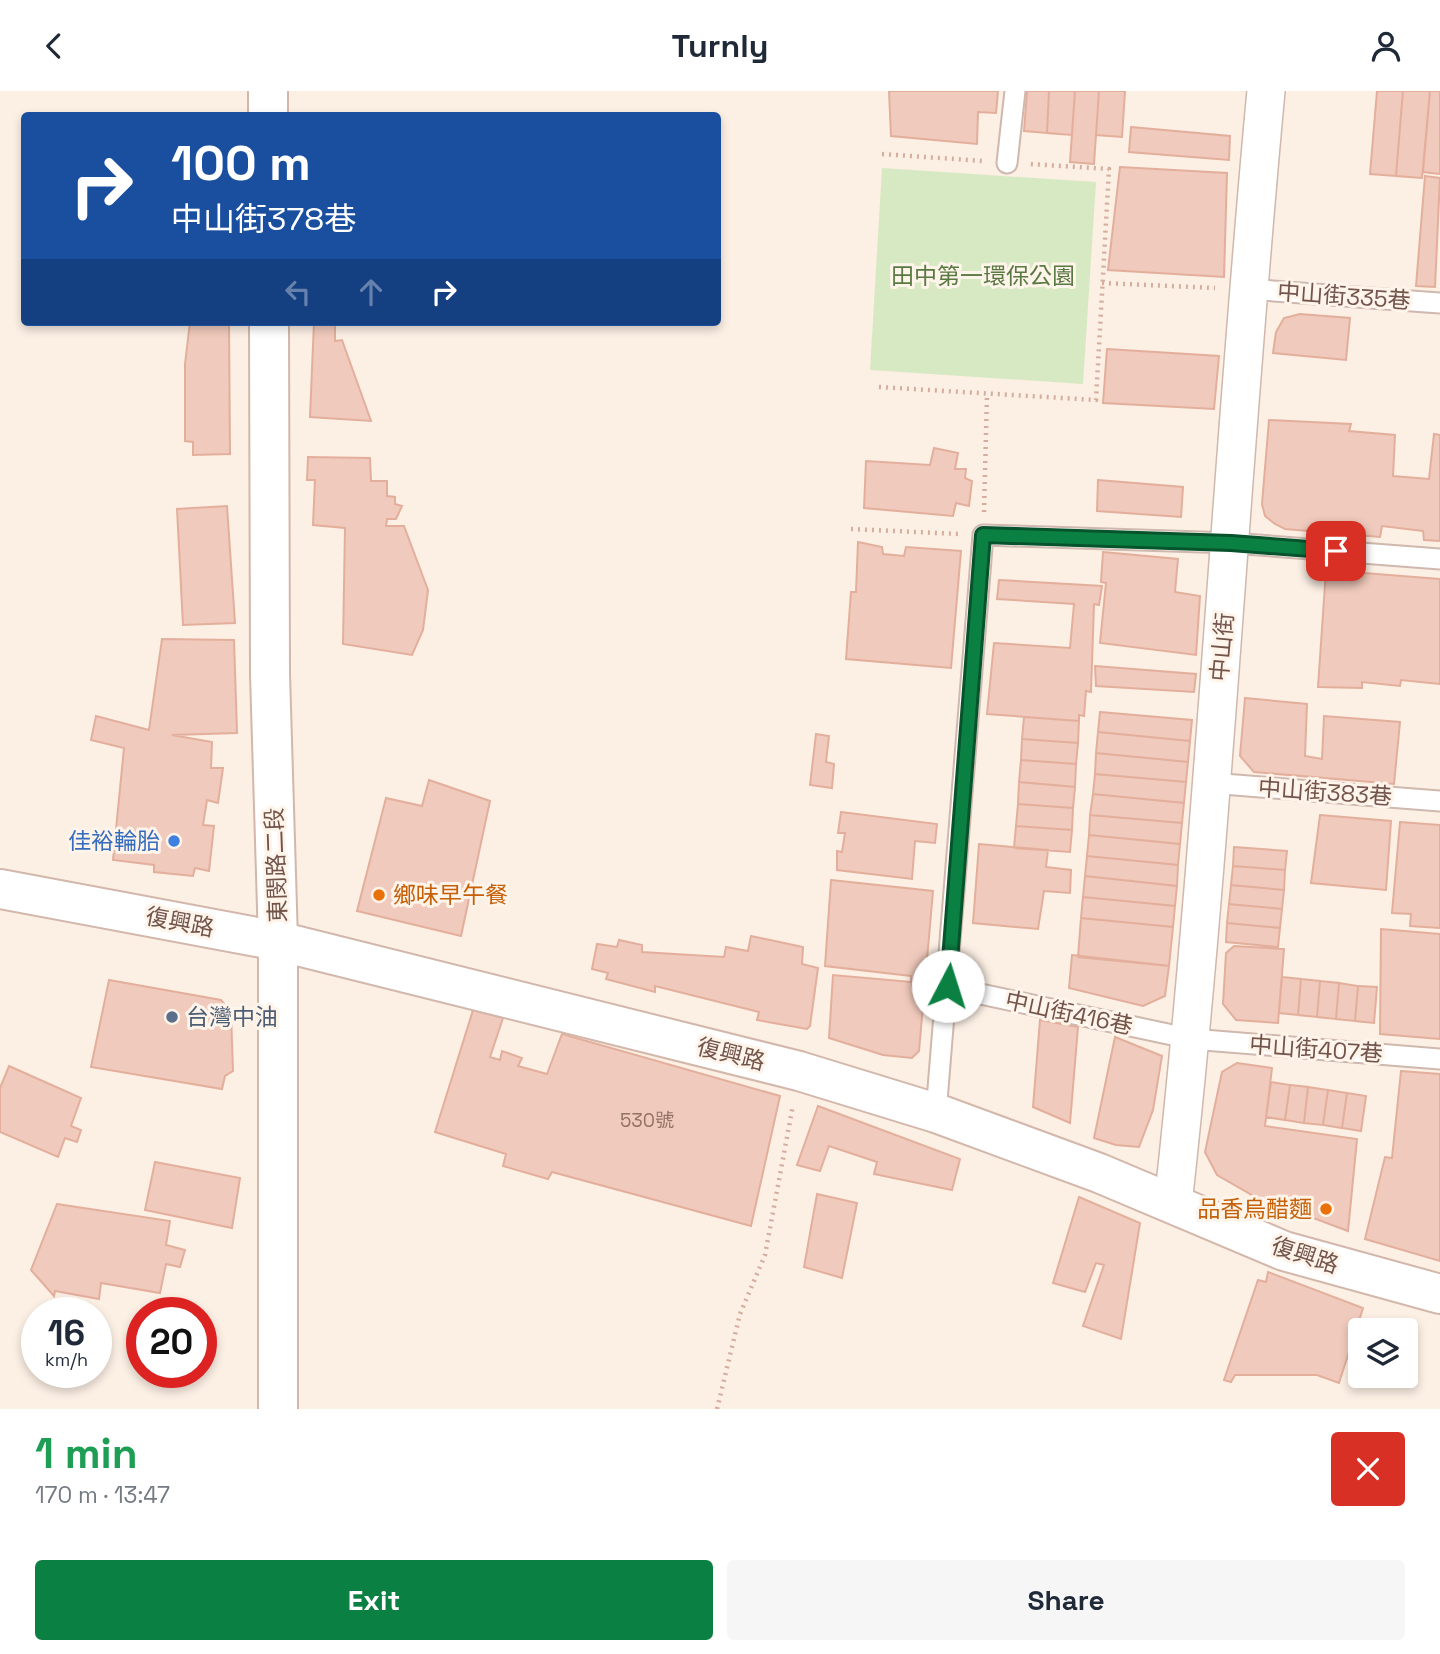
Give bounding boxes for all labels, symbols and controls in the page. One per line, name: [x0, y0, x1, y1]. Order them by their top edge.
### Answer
text: Turnly: [672, 26, 768, 66]
icon: back: [35, 27, 73, 65]
icon: person: [1367, 27, 1405, 65]
text: 100 m: [171, 132, 311, 194]
icon: right: [56, 140, 147, 231]
text: 中山街378巷: [171, 199, 356, 239]
park label: 田中第一環保公園: [891, 261, 1075, 291]
icon: left: [279, 273, 317, 311]
icon: ahead: [352, 273, 390, 311]
icon: right: [425, 273, 463, 311]
street label: 中山街335巷: [1276, 276, 1412, 316]
pin: [1306, 521, 1366, 581]
icon: arrive: [1317, 532, 1355, 570]
street label: 中山街: [1204, 611, 1240, 683]
street label: 中山街383巷: [1257, 772, 1393, 812]
street label: 東閔路二段: [259, 807, 293, 923]
place label: 佳裕輪胎: [68, 826, 160, 856]
marker: 佳裕輪胎: [166, 833, 182, 849]
place label: 鄉味早午餐: [393, 880, 508, 910]
marker: 鄉味早午餐: [371, 887, 387, 903]
street label: 復興路: [143, 901, 217, 943]
position arrow: [911, 949, 985, 1023]
street label: 中山街416巷: [1003, 985, 1135, 1041]
place label: 台灣中油: [186, 1002, 278, 1032]
marker: 台灣中油: [164, 1009, 180, 1025]
street label: 中山街407巷: [1248, 1029, 1384, 1069]
street label: 復興路: [694, 1031, 768, 1077]
house number: 530號: [620, 1108, 674, 1133]
place label: 品香烏醋麵: [1197, 1194, 1312, 1224]
marker: 品香烏醋麵: [1318, 1201, 1334, 1217]
street label: 復興路: [1268, 1230, 1342, 1280]
speed limit sign: 20: [126, 1297, 217, 1388]
text: 16: [48, 1311, 85, 1355]
map controls: [1348, 1318, 1418, 1388]
button: layers: [1348, 1318, 1418, 1388]
text: km/h: [45, 1348, 88, 1371]
text: 1 min: [35, 1427, 138, 1480]
button: close: [1331, 1432, 1405, 1506]
text: 170 m · 13:47: [35, 1480, 170, 1510]
button: Exit: [35, 1560, 713, 1640]
button: Share: [727, 1560, 1405, 1640]

